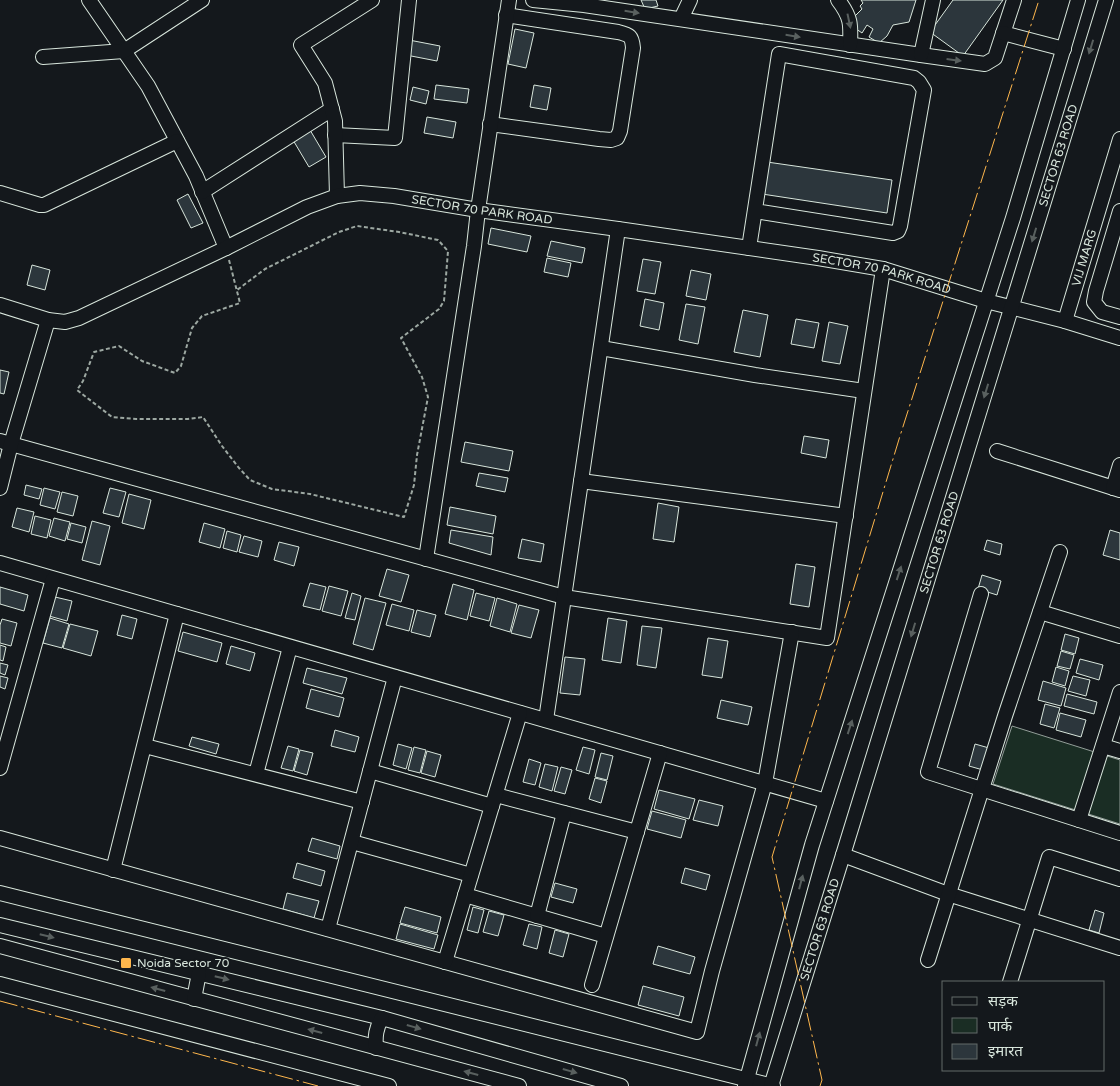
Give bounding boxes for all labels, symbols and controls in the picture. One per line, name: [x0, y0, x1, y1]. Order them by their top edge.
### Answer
one-way arrow: [625, 8, 641, 16]
one-way arrow: [845, 13, 853, 28]
one-way arrow: [785, 32, 801, 40]
one-way arrow: [1087, 39, 1095, 54]
one-way arrow: [946, 56, 962, 64]
street label: SECTOR 63 ROAD: [1036, 103, 1081, 208]
street label: SECTOR 70 PARK ROAD: [411, 192, 553, 227]
one-way arrow: [1029, 228, 1037, 243]
street label: VIJ MARG: [1069, 228, 1099, 288]
street label: SECTOR 70 PARK ROAD: [812, 250, 953, 297]
one-way arrow: [981, 383, 989, 398]
street label: SECTOR 63 ROAD: [917, 490, 961, 595]
one-way arrow: [896, 565, 904, 580]
one-way arrow: [908, 622, 916, 637]
one-way arrow: [846, 720, 854, 735]
one-way arrow: [797, 875, 805, 890]
street label: SECTOR 63 ROAD: [797, 877, 842, 982]
one-way arrow: [40, 932, 55, 940]
marker: Noida Sector 70: [119, 956, 133, 970]
place label: Noida Sector 70: [137, 956, 230, 970]
one-way arrow: [215, 975, 230, 983]
legend: [942, 981, 1105, 1071]
one-way arrow: [150, 985, 165, 993]
text: सड़क: [988, 992, 1018, 1010]
text: पार्क: [988, 1017, 1012, 1035]
one-way arrow: [406, 1023, 421, 1031]
one-way arrow: [307, 1027, 322, 1035]
one-way arrow: [754, 1032, 762, 1047]
text: इमारत: [988, 1042, 1023, 1060]
one-way arrow: [563, 1068, 578, 1076]
one-way arrow: [464, 1069, 479, 1077]

